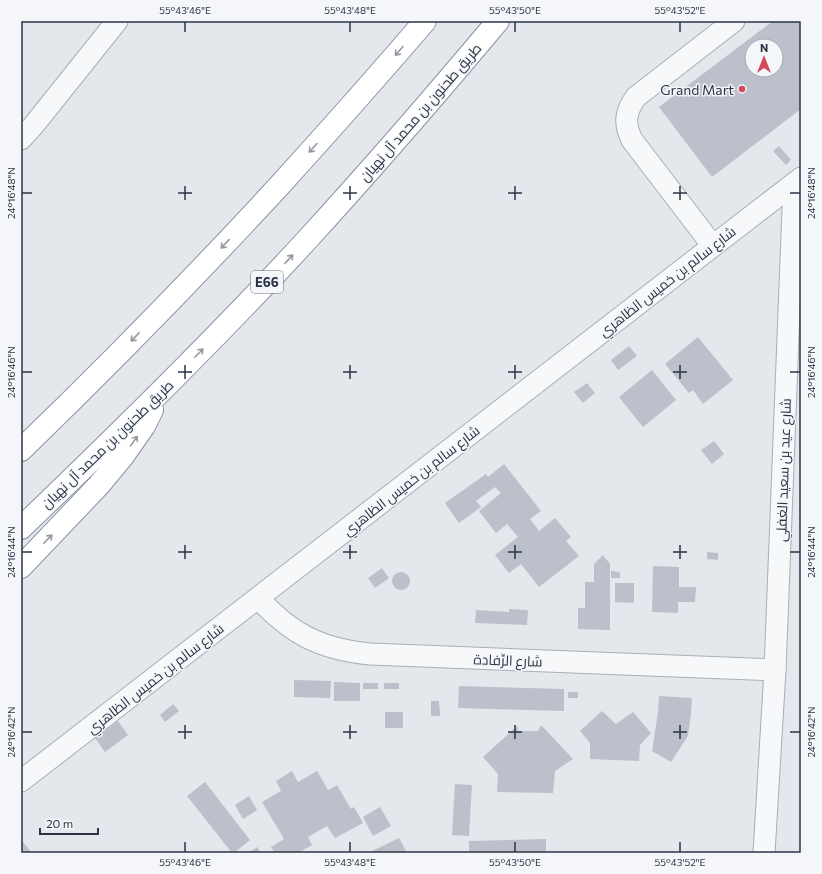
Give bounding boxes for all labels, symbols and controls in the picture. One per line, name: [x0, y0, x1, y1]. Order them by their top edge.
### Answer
text: 55°43'46"E: [159, 4, 211, 16]
text: 55°43'48"E: [324, 4, 376, 16]
text: 55°43'50"E: [489, 4, 541, 16]
text: 55°43'52"E: [655, 4, 705, 16]
north arrow: [744, 38, 784, 78]
street label: طريق طحنون بن محمد آل نهيان: [355, 40, 485, 185]
text: N: [760, 41, 768, 54]
one-way arrow: [395, 45, 404, 56]
place label: Grand Mart: [660, 81, 734, 98]
marker: Grand Mart: [737, 84, 747, 94]
one-way arrow: [308, 143, 318, 153]
text: 24°16'48"N: [5, 167, 17, 219]
text: 24°16'48"N: [805, 167, 817, 219]
street label: شارع سالم بن خميس الظاهري: [595, 222, 741, 343]
one-way arrow: [221, 238, 230, 248]
one-way arrow: [284, 254, 293, 264]
road number: E66: [251, 271, 283, 293]
one-way arrow: [130, 332, 140, 342]
text: 24°16'46"N: [5, 346, 17, 398]
text: 24°16'46"N: [805, 346, 817, 398]
one-way arrow: [194, 348, 204, 358]
street label: طريق طحنون بن محمد آل نهيان: [37, 376, 177, 512]
street label: شارع عيد بن سعيد الغفلي: [772, 398, 798, 542]
street label: شارع سالم بن خميس الظاهري: [339, 421, 485, 542]
one-way arrow: [130, 436, 138, 447]
text: 24°16'44"N: [5, 526, 17, 578]
text: 24°16'44"N: [805, 526, 817, 578]
one-way arrow: [43, 534, 53, 544]
street label: شارع سالم بن خميس الظاهري: [83, 619, 229, 740]
street label: شارع الرِّفادة: [473, 650, 543, 671]
text: 24°16'42"N: [5, 706, 17, 758]
text: 24°16'42"N: [805, 706, 817, 758]
scale bar: [40, 810, 98, 836]
text: 20 m: [46, 816, 73, 830]
text: 55°43'46"E: [159, 856, 211, 868]
text: 55°43'48"E: [324, 856, 376, 868]
text: 55°43'50"E: [489, 856, 541, 868]
text: 55°43'52"E: [655, 856, 705, 868]

